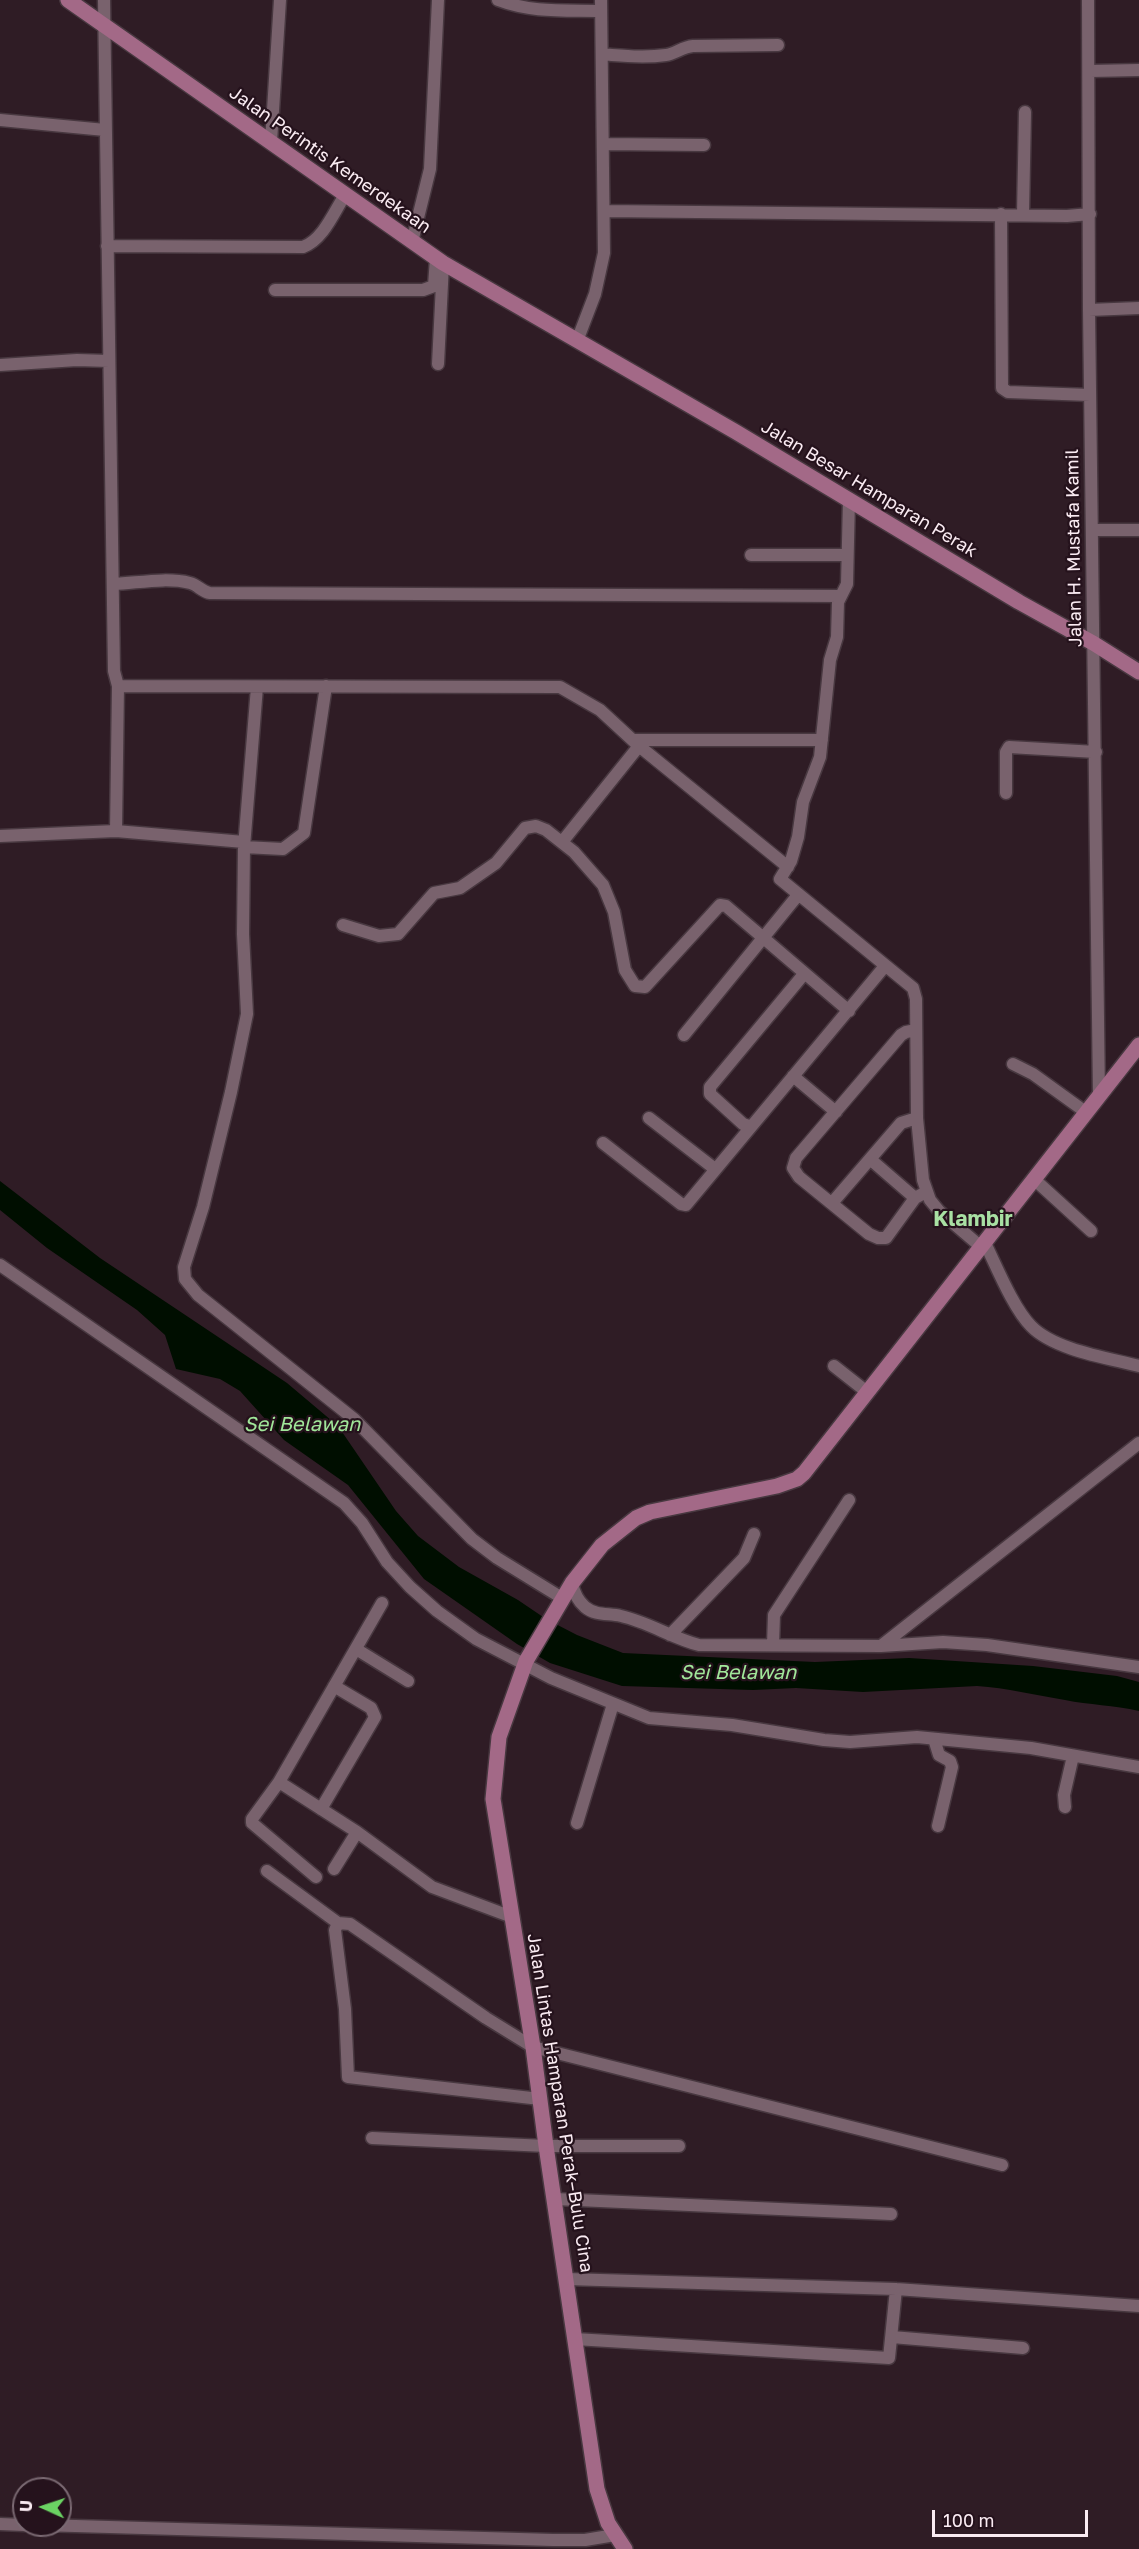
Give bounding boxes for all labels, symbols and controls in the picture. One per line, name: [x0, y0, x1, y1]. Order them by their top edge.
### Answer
street label: Jalan Perintis Kemerdekaan: [225, 82, 435, 238]
street label: Jalan Besar Hamparan Perak: [757, 416, 981, 562]
street label: Jalan H. Mustafa Kamil: [1061, 449, 1087, 647]
district label: Klambir: [933, 1206, 1013, 1232]
water label: Sei Belawan: [244, 1413, 360, 1437]
water label: Sei Belawan: [680, 1661, 796, 1685]
street label: Jalan Lintas Hamparan Perak–Bulu Cina: [522, 1932, 598, 2274]
north arrow: [12, 2477, 72, 2537]
scale bar: [935, 2498, 1091, 2536]
text: U: [16, 2500, 36, 2513]
text: 100 m: [943, 2509, 994, 2531]

